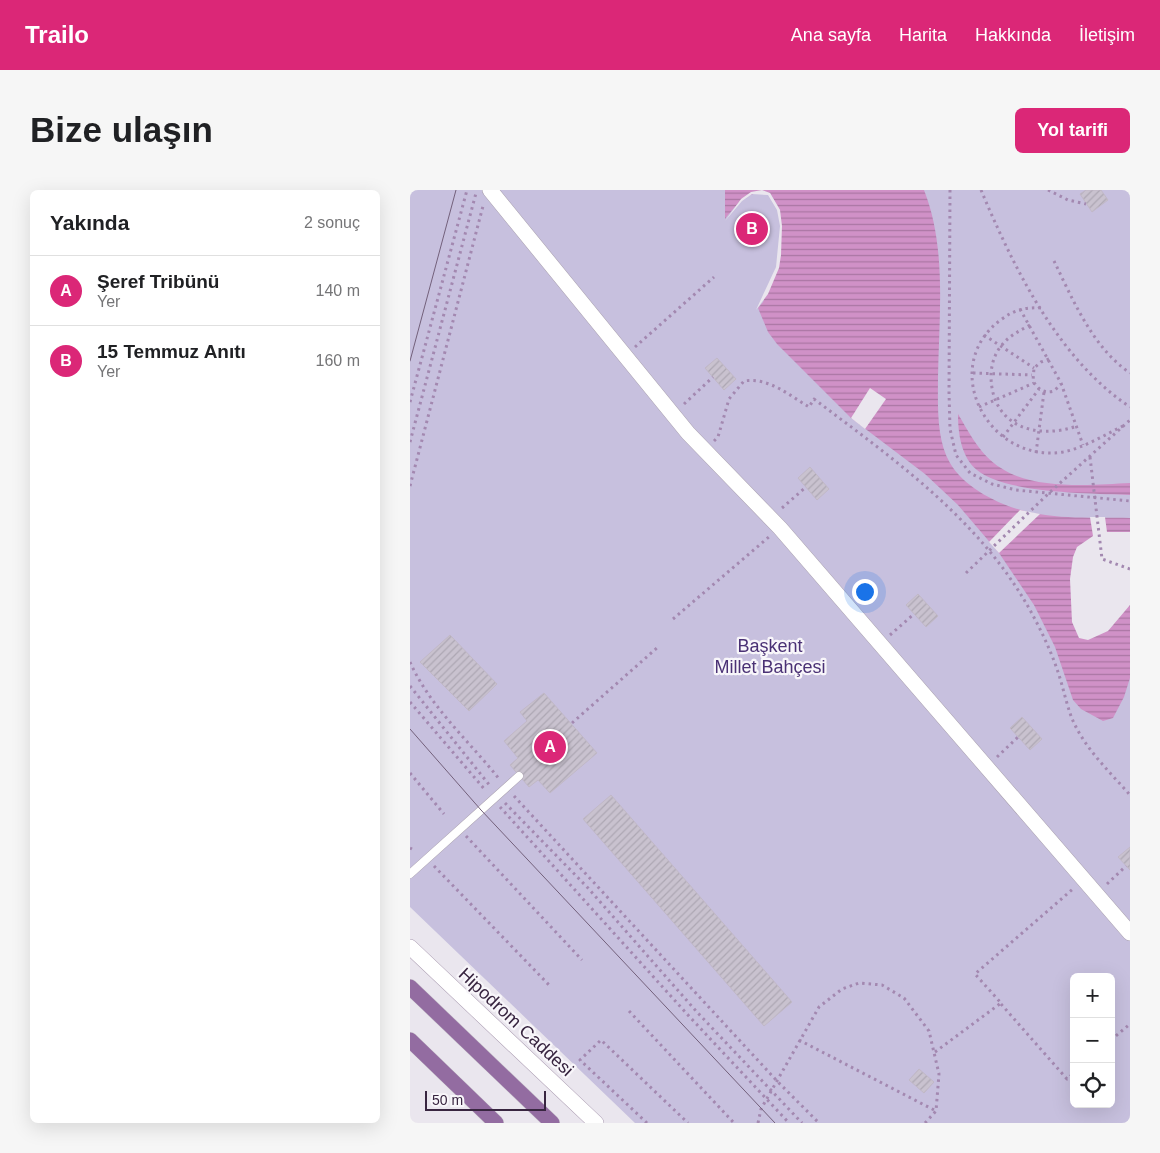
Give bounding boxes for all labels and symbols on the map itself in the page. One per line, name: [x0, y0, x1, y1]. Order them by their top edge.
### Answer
pin: B: [736, 210, 768, 248]
your location: [852, 579, 878, 605]
park label: Başkent Millet Bahçesi: [714, 636, 826, 677]
pin: A: [534, 728, 566, 766]
street label: Hipodrom Caddesi: [455, 964, 577, 1080]
scale bar: [425, 1088, 546, 1111]

